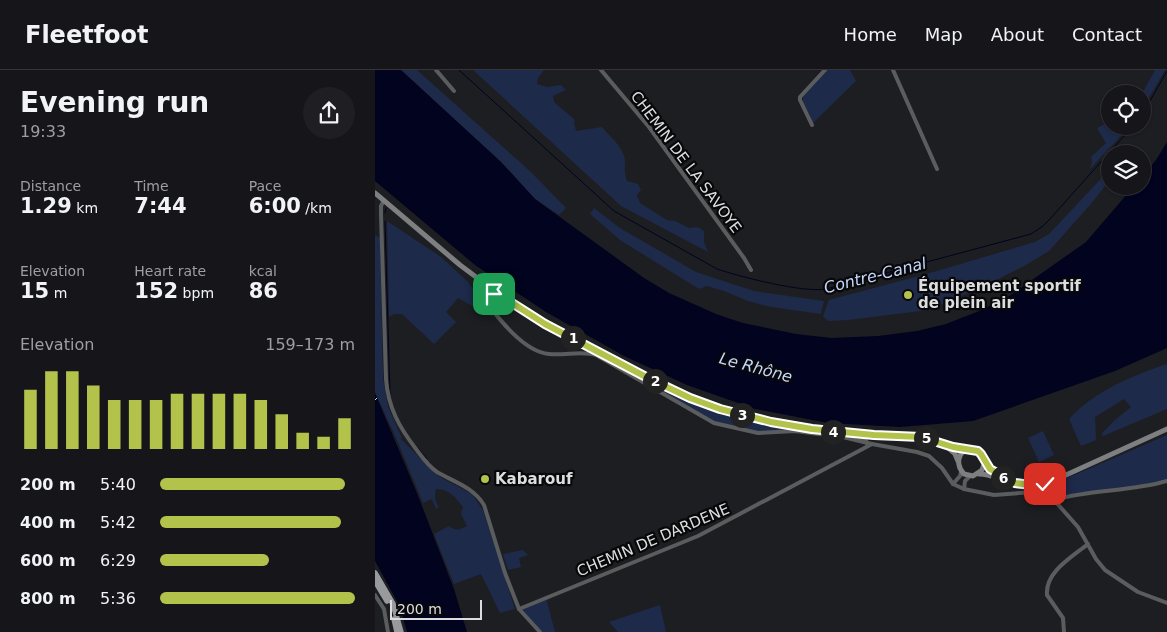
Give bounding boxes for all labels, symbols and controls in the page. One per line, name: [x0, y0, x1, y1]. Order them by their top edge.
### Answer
text: Fleetfoot: [25, 21, 149, 49]
text: Home: [844, 24, 897, 45]
text: Map: [925, 24, 963, 45]
text: About: [991, 24, 1044, 45]
text: Contact: [1072, 24, 1142, 45]
map controls: [1101, 85, 1151, 195]
button: locate: [1101, 85, 1151, 135]
text: Evening run: [20, 86, 209, 119]
button: share: [303, 87, 355, 139]
street label: CHEMIN DE LA SAVOYE: [627, 88, 745, 236]
text: 19:33: [20, 122, 66, 141]
button: layers: [1101, 145, 1151, 195]
text: Distance: [20, 178, 81, 194]
text: Time: [134, 178, 169, 194]
text: Pace: [249, 178, 281, 194]
text: 1.29: [20, 194, 72, 218]
text: 7:44: [134, 194, 187, 218]
text: 6:00: [249, 194, 301, 218]
text: km: [72, 200, 98, 216]
text: /km: [301, 200, 332, 216]
water label: Contre-Canal: [822, 253, 929, 297]
text: Elevation: [20, 263, 85, 279]
text: Heart rate: [134, 263, 206, 279]
text: kcal: [249, 263, 277, 279]
pin: [473, 273, 515, 315]
place label: Équipement sportif de plein air: [918, 276, 1081, 312]
text: 15: [20, 279, 49, 303]
text: 152: [134, 279, 178, 303]
text: 86: [249, 279, 278, 303]
icon: arrive: [480, 280, 508, 308]
text: m: [49, 285, 67, 301]
text: bpm: [178, 285, 214, 301]
marker: Équipement sportif de plein air: [902, 289, 914, 301]
pin: 1: [561, 326, 585, 350]
text: 1: [569, 330, 578, 346]
text: Elevation: [20, 335, 94, 354]
text: 159–173 m: [265, 335, 355, 354]
water label: Le Rhône: [717, 349, 795, 386]
pin: 2: [643, 368, 667, 394]
text: 2: [651, 373, 660, 389]
pin: 3: [729, 402, 755, 428]
text: 3: [738, 407, 747, 423]
pin: 4: [821, 420, 845, 444]
text: 4: [829, 424, 838, 440]
pin: 5: [913, 426, 939, 450]
text: 5: [922, 430, 931, 446]
pin: [1024, 463, 1066, 505]
pin: 6: [991, 466, 1015, 490]
place label: Kabarouf: [495, 470, 573, 488]
text: 6: [999, 470, 1008, 486]
icon: check: [1031, 470, 1059, 498]
marker: Kabarouf: [479, 473, 491, 485]
text: 200 m: [20, 475, 76, 494]
text: 5:40: [100, 475, 136, 494]
street label: CHEMIN DE DARDENE: [574, 500, 732, 580]
text: 400 m: [20, 513, 76, 532]
text: 5:42: [100, 513, 136, 532]
text: 600 m: [20, 551, 76, 570]
text: 6:29: [100, 551, 136, 570]
text: 800 m: [20, 589, 76, 608]
text: 5:36: [100, 589, 136, 608]
scale bar: [390, 597, 483, 620]
text: 200 m: [397, 601, 442, 617]

